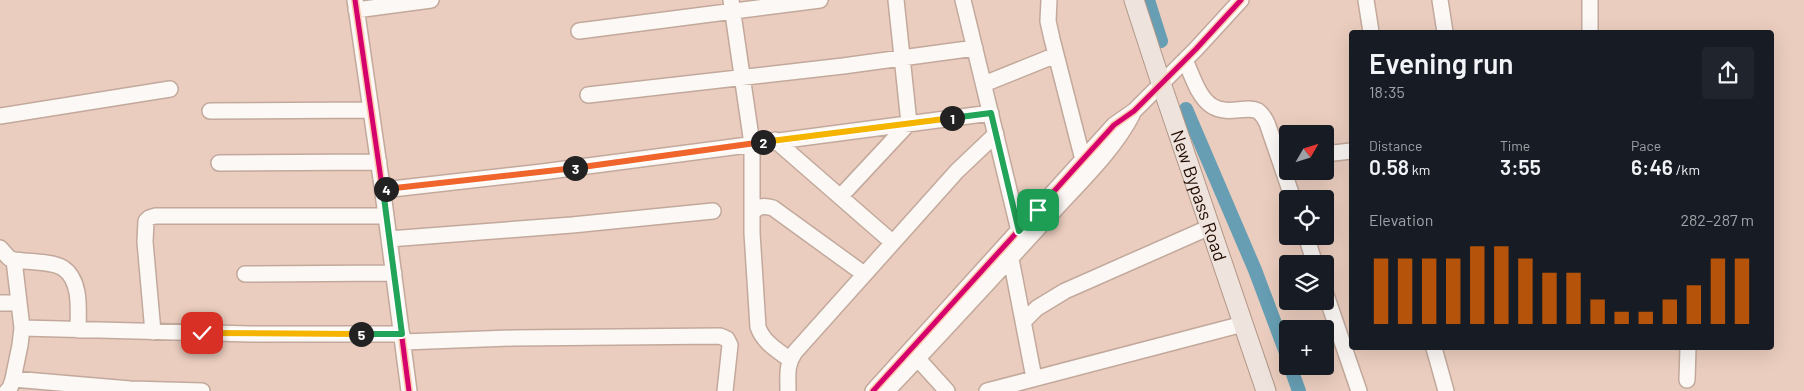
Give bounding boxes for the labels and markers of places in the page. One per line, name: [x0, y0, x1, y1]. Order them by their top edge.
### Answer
pin: 1: [940, 106, 964, 130]
pin: 2: [750, 130, 776, 154]
pin: 3: [562, 156, 588, 180]
pin: 4: [374, 176, 398, 202]
pin: [1017, 189, 1059, 231]
pin: [181, 312, 223, 354]
pin: 5: [348, 322, 374, 346]

